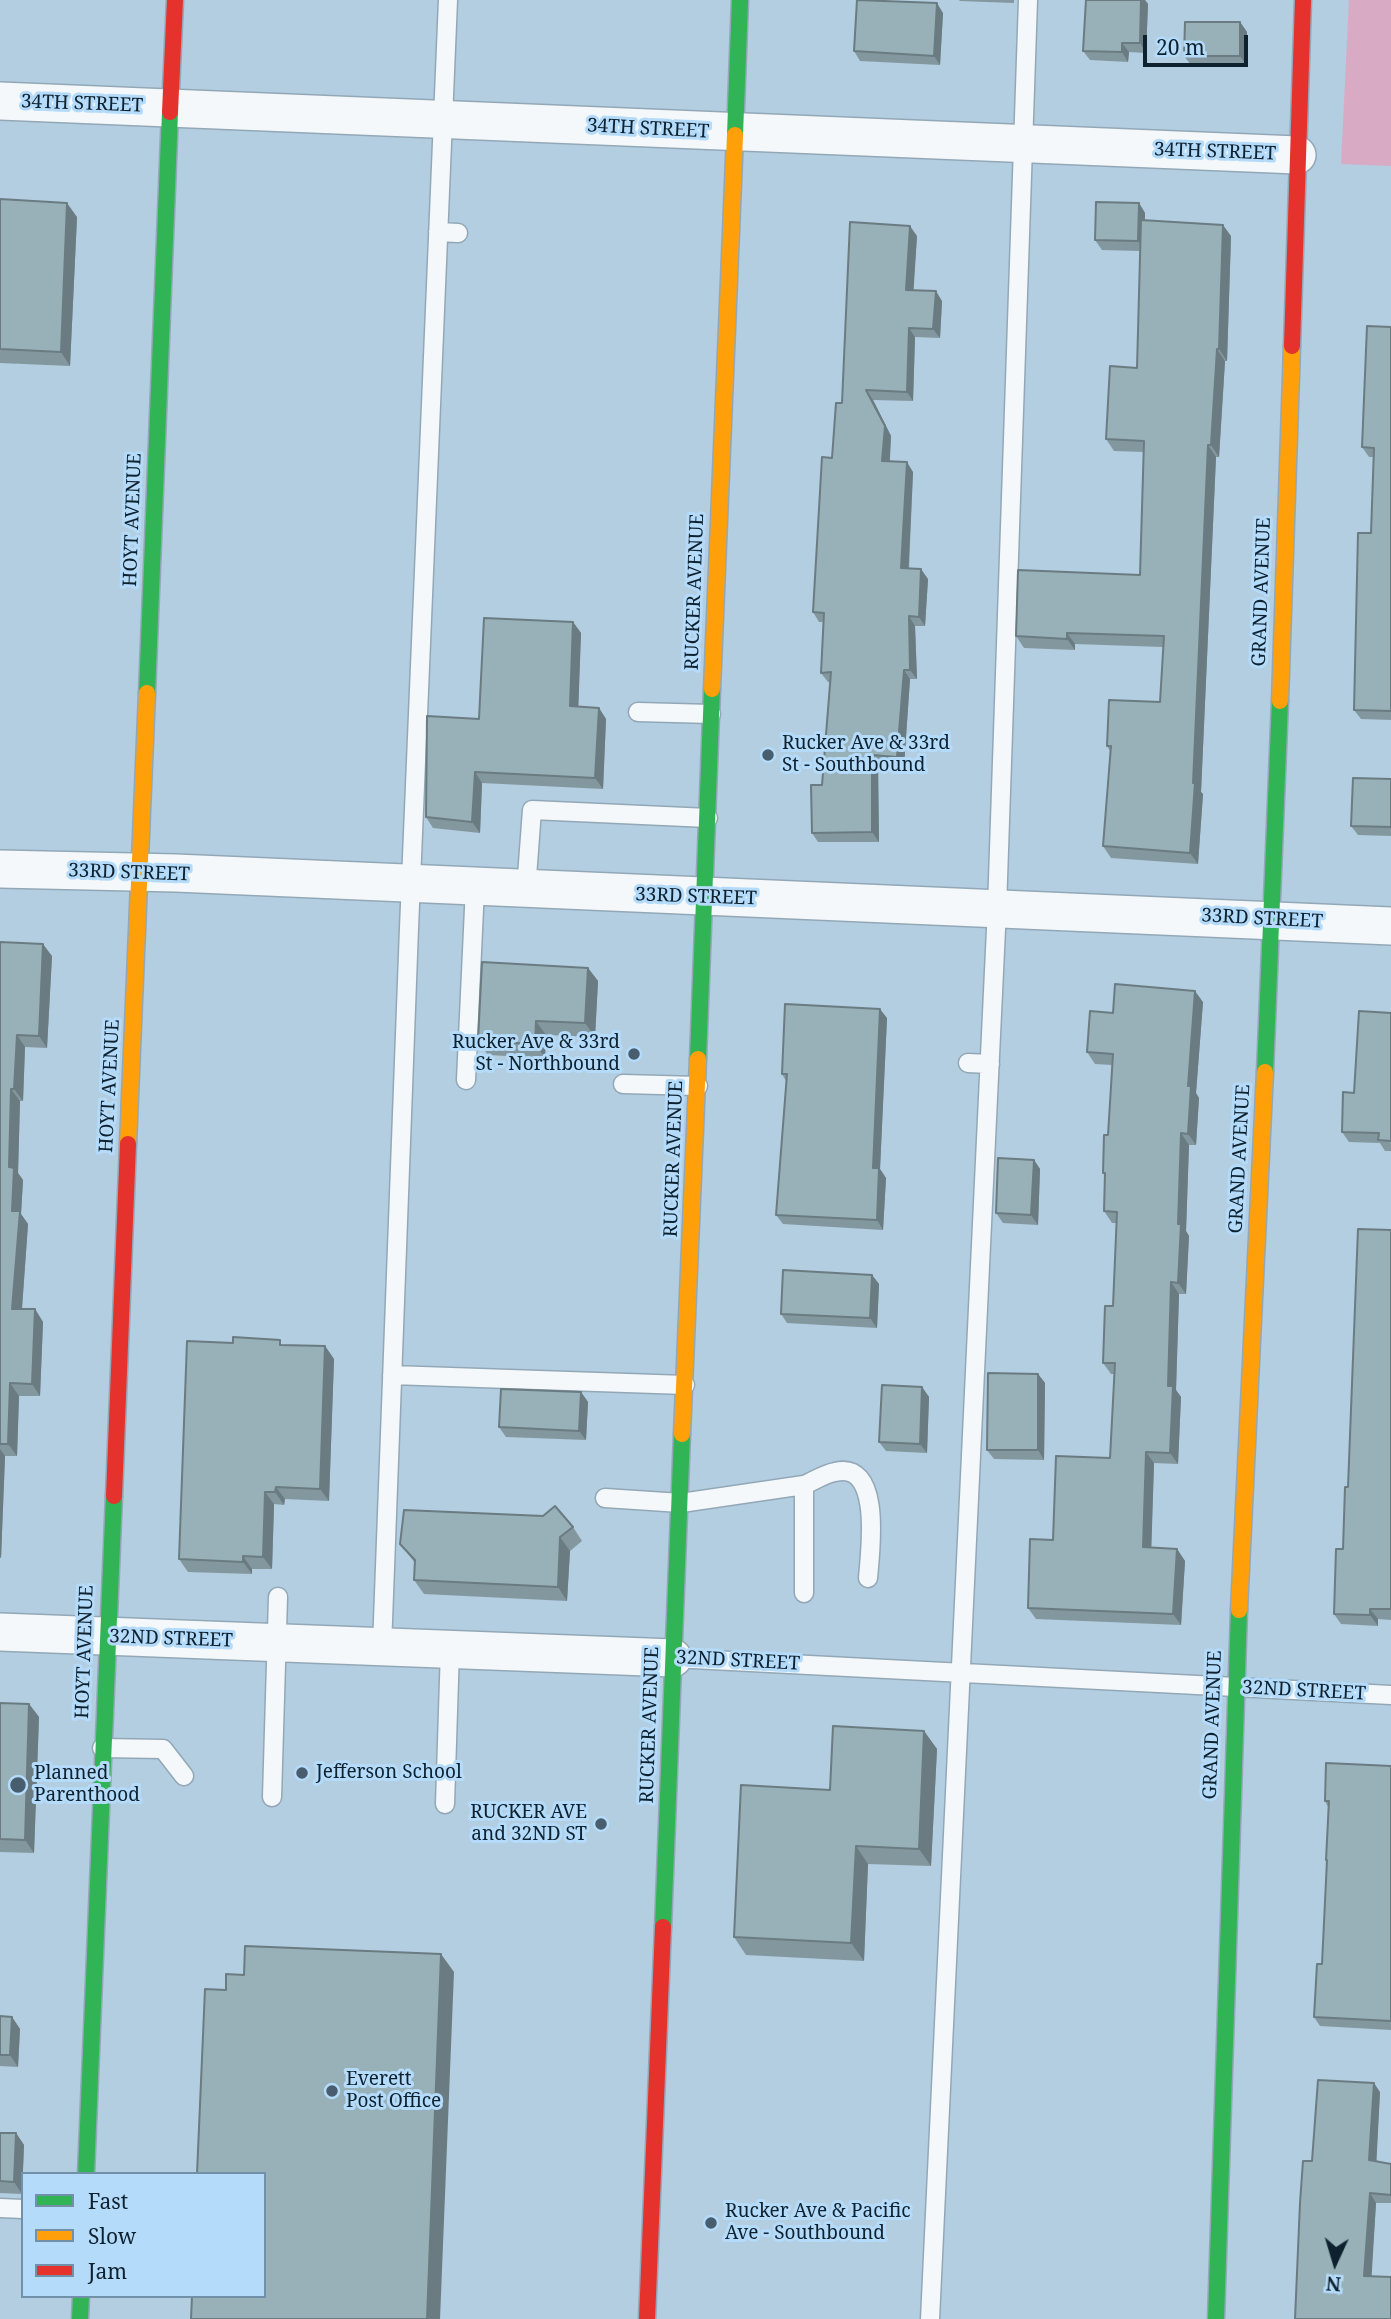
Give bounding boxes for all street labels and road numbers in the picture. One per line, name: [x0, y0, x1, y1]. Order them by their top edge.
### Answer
street label: 34TH STREET: [20, 90, 144, 118]
street label: 34TH STREET: [586, 114, 710, 144]
street label: 34TH STREET: [1153, 138, 1277, 166]
street label: HOYT AVENUE: [119, 453, 147, 587]
street label: RUCKER AVENUE: [681, 513, 709, 671]
street label: GRAND AVENUE: [1248, 517, 1276, 667]
street label: 33RD STREET: [68, 859, 190, 887]
street label: 33RD STREET: [635, 883, 757, 911]
street label: 33RD STREET: [1201, 904, 1323, 934]
street label: HOYT AVENUE: [95, 1019, 125, 1153]
street label: RUCKER AVENUE: [660, 1080, 688, 1238]
street label: GRAND AVENUE: [1225, 1084, 1255, 1234]
street label: HOYT AVENUE: [71, 1585, 99, 1719]
street label: 32ND STREET: [109, 1625, 233, 1653]
street label: RUCKER AVENUE: [636, 1646, 664, 1804]
street label: 32ND STREET: [676, 1646, 800, 1676]
street label: GRAND AVENUE: [1199, 1650, 1227, 1800]
street label: 32ND STREET: [1242, 1676, 1366, 1706]

